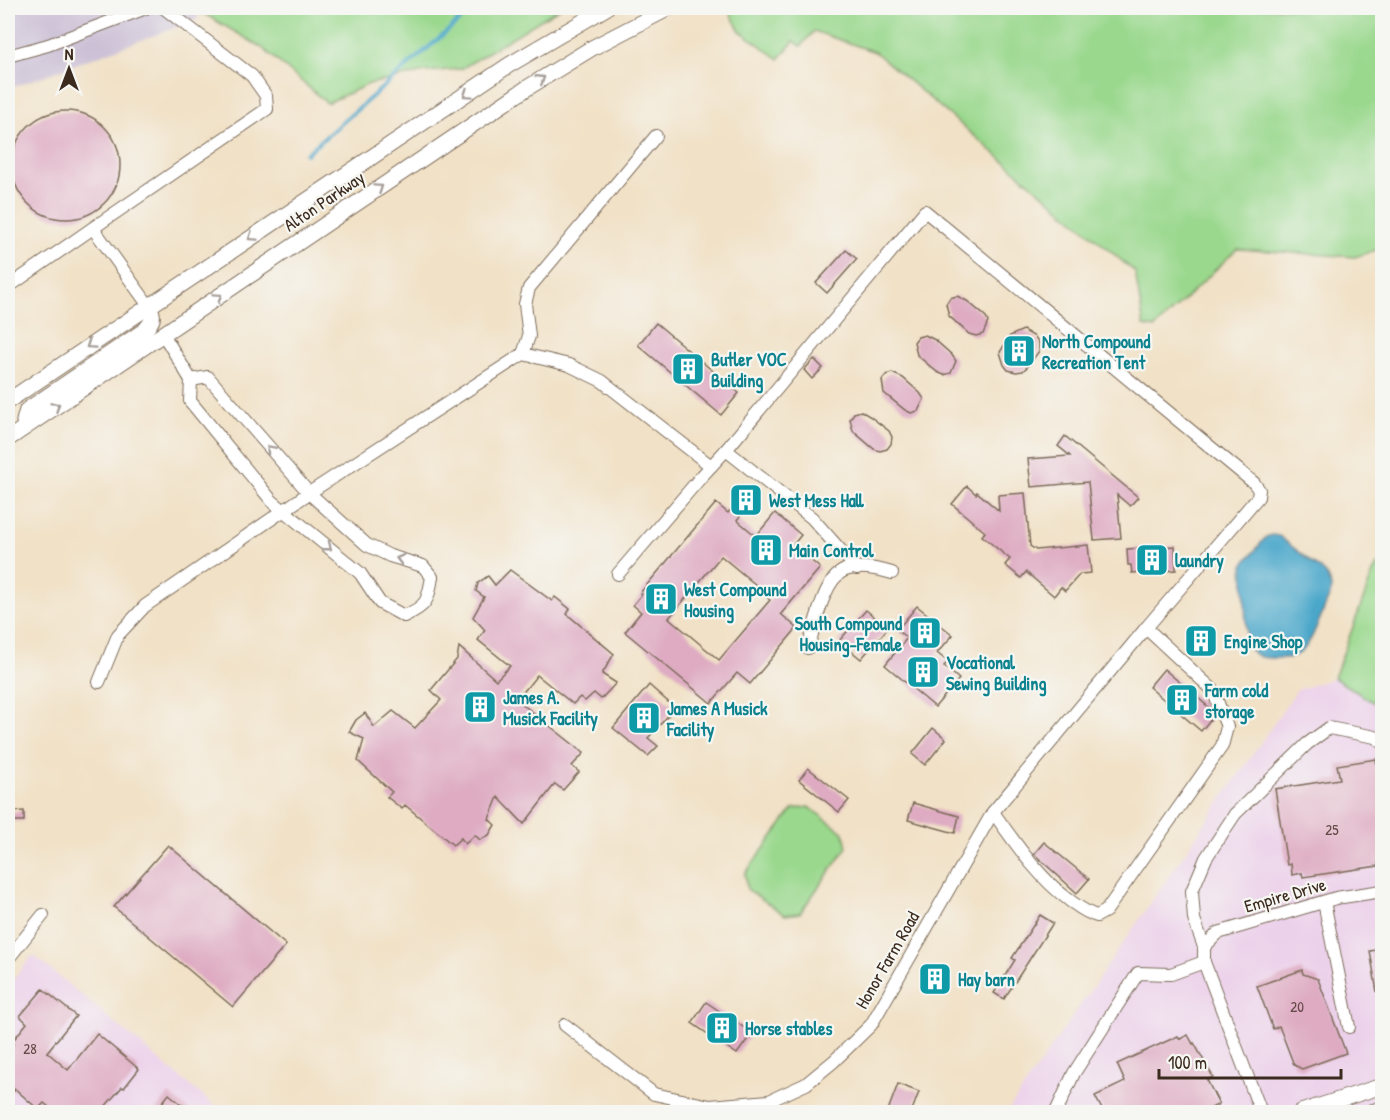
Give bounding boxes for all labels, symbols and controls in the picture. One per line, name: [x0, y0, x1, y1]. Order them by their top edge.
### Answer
north arrow: [39, 39, 99, 99]
text: N: [65, 43, 74, 65]
one-way arrow: [535, 74, 545, 86]
one-way arrow: [462, 86, 473, 97]
street label: Alton Parkway: [279, 165, 370, 237]
one-way arrow: [373, 183, 383, 195]
one-way arrow: [248, 230, 259, 241]
one-way arrow: [211, 293, 222, 304]
place label: North Compound Recreation Tent: [1042, 329, 1150, 375]
building icon: North Compound Recreation Tent: [1001, 333, 1037, 369]
one-way arrow: [86, 338, 97, 349]
place label: Butler VOC Building: [711, 347, 787, 394]
building icon: Butler VOC Building: [670, 351, 706, 387]
one-way arrow: [49, 402, 60, 413]
one-way arrow: [266, 445, 277, 456]
building icon: West Mess Hall: [728, 482, 764, 518]
place label: West Mess Hall: [769, 488, 865, 513]
building icon: Main Control: [748, 532, 784, 568]
place label: Main Control: [789, 538, 875, 563]
one-way arrow: [321, 540, 332, 551]
building icon: laundry: [1134, 542, 1170, 578]
place label: laundry: [1175, 548, 1224, 574]
one-way arrow: [396, 554, 406, 566]
place label: West Compound Housing: [684, 577, 786, 624]
building icon: West Compound Housing: [643, 581, 679, 617]
place label: South Compound Housing-Female: [795, 611, 903, 658]
building icon: South Compound Housing-Female: [907, 615, 943, 651]
building icon: Engine Shop: [1183, 623, 1219, 659]
place label: Engine Shop: [1224, 629, 1303, 655]
place label: Vocational Sewing Building: [946, 650, 1046, 697]
building icon: Vocational Sewing Building: [905, 654, 941, 690]
place label: Farm cold storage: [1204, 678, 1268, 725]
building icon: Farm cold storage: [1164, 682, 1200, 718]
place label: James A. Musick Facility: [503, 685, 598, 732]
building icon: James A. Musick Facility: [462, 689, 498, 725]
place label: James A Musick Facility: [666, 696, 768, 743]
building icon: James A Musick Facility: [626, 700, 662, 736]
house number: 25: [1325, 819, 1339, 840]
street label: Empire Drive: [1241, 871, 1329, 919]
street label: Honor Farm Road: [849, 907, 925, 1013]
building icon: Hay barn: [917, 961, 953, 997]
place label: Hay barn: [958, 967, 1015, 993]
house number: 20: [1290, 996, 1304, 1017]
building icon: Horse stables: [704, 1010, 740, 1046]
place label: Horse stables: [745, 1016, 832, 1041]
house number: 28: [23, 1038, 37, 1059]
scale bar: [1159, 1042, 1340, 1080]
text: 100 m: [1168, 1050, 1207, 1075]

